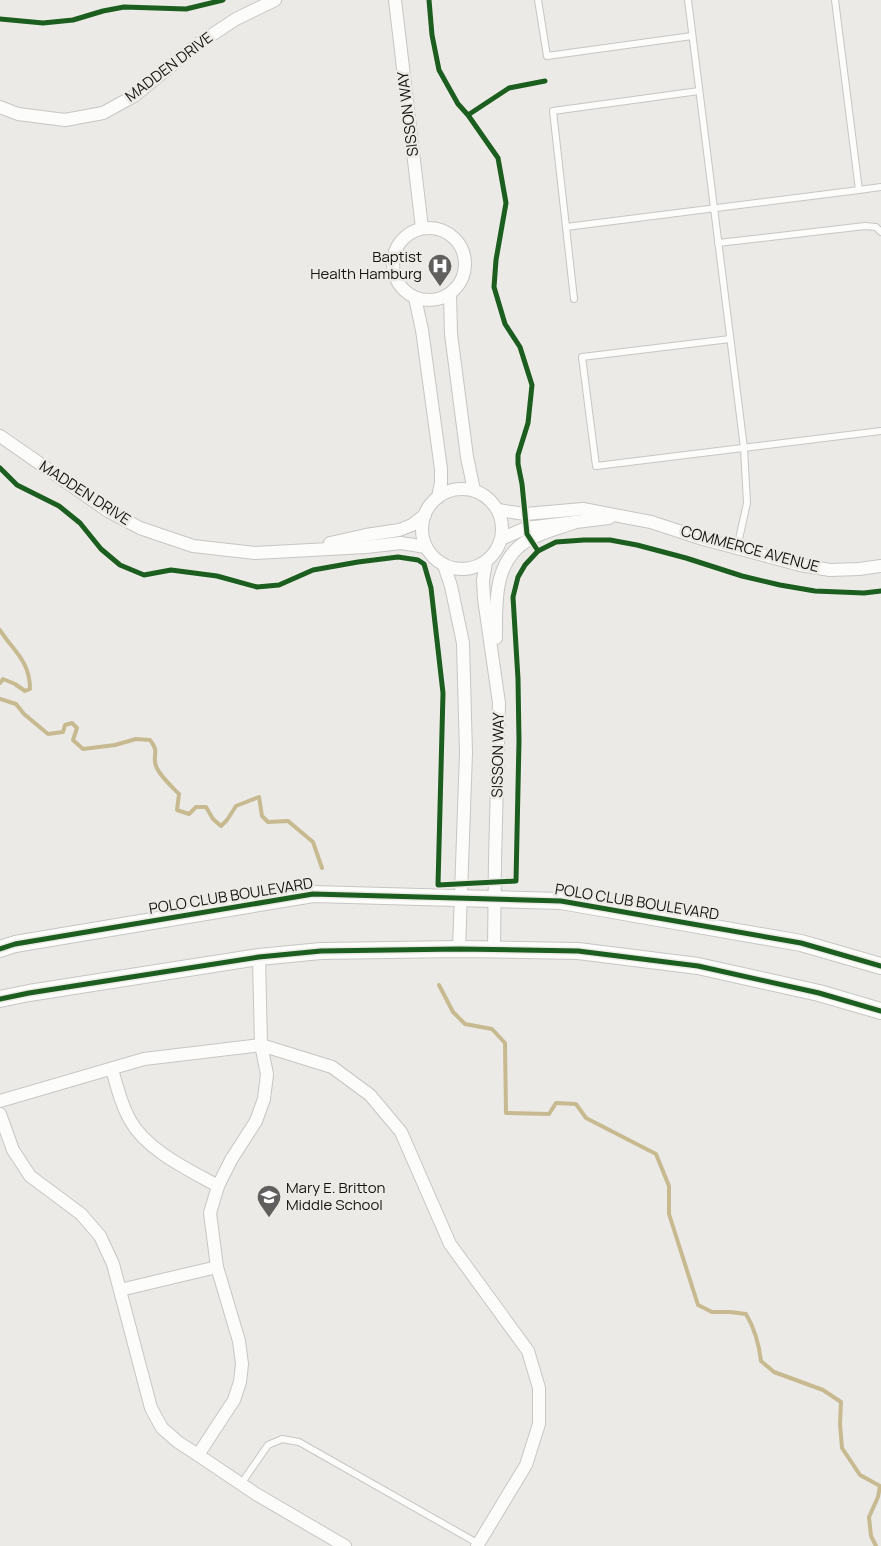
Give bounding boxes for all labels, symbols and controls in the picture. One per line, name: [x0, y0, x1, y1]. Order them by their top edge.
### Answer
street label: MADDEN DRIVE: [121, 27, 217, 106]
street label: SISSON WAY: [392, 70, 423, 158]
place label: Baptist Health Hamburg: [310, 246, 422, 284]
hospital icon: Baptist Health Hamburg: [427, 253, 453, 287]
street label: MADDEN DRIVE: [36, 455, 135, 530]
street label: COMMERCE AVENUE: [679, 520, 822, 577]
street label: SISSON WAY: [486, 711, 509, 798]
street label: POLO CLUB BOULEVARD: [147, 872, 315, 919]
street label: POLO CLUB BOULEVARD: [553, 878, 721, 925]
place label: Mary E. Britton Middle School: [286, 1177, 386, 1215]
school or university icon: Mary E. Britton Middle School: [256, 1184, 282, 1218]

